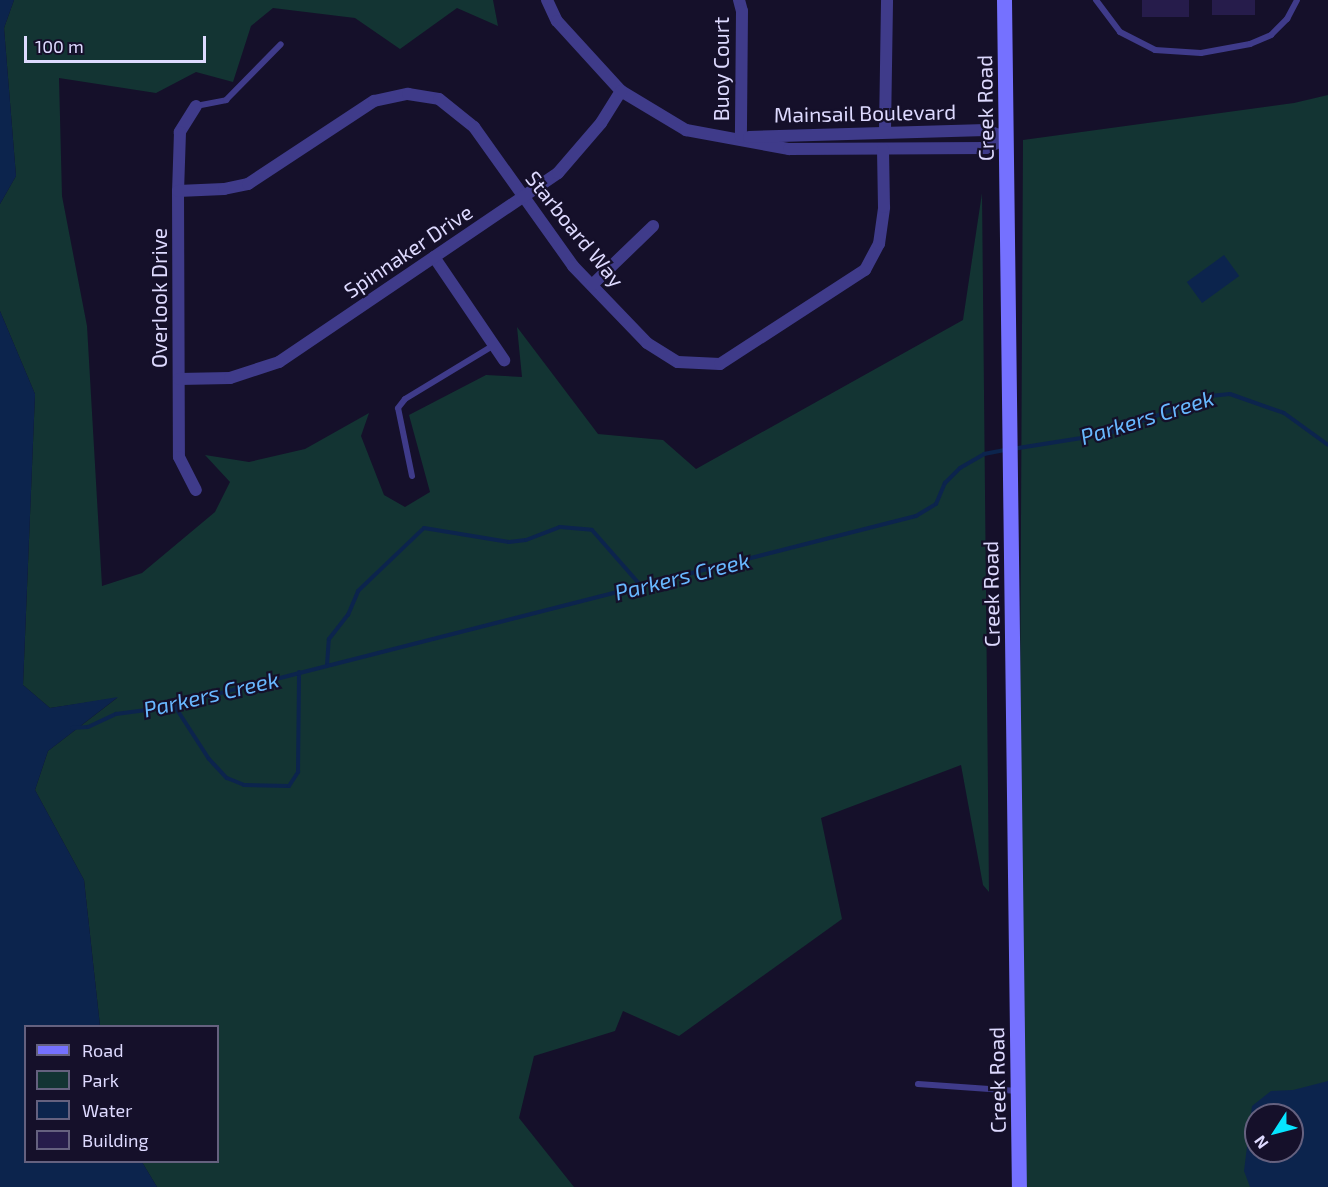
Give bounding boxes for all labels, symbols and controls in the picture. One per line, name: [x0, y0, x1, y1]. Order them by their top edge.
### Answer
street label: Buoy Court: [708, 17, 734, 121]
scale bar: [27, 24, 208, 62]
text: 100 m: [35, 35, 84, 57]
street label: Creek Road: [971, 55, 999, 161]
street label: Mainsail Boulevard: [773, 99, 957, 127]
street label: Starboard Way: [520, 166, 630, 292]
street label: Spinnaker Drive: [339, 199, 477, 303]
street label: Overlook Drive: [146, 228, 172, 368]
water label: Parkers Creek: [1077, 384, 1217, 450]
street label: Creek Road: [977, 541, 1005, 647]
water label: Parkers Creek: [612, 546, 752, 606]
water label: Parkers Creek: [141, 666, 281, 722]
legend: [24, 1025, 219, 1163]
street label: Creek Road: [983, 1027, 1011, 1133]
text: Road: [82, 1039, 123, 1061]
text: Park: [82, 1069, 119, 1091]
text: Water: [82, 1099, 132, 1121]
north arrow: [1244, 1103, 1304, 1163]
text: Building: [82, 1129, 149, 1151]
text: N: [1250, 1132, 1272, 1153]

